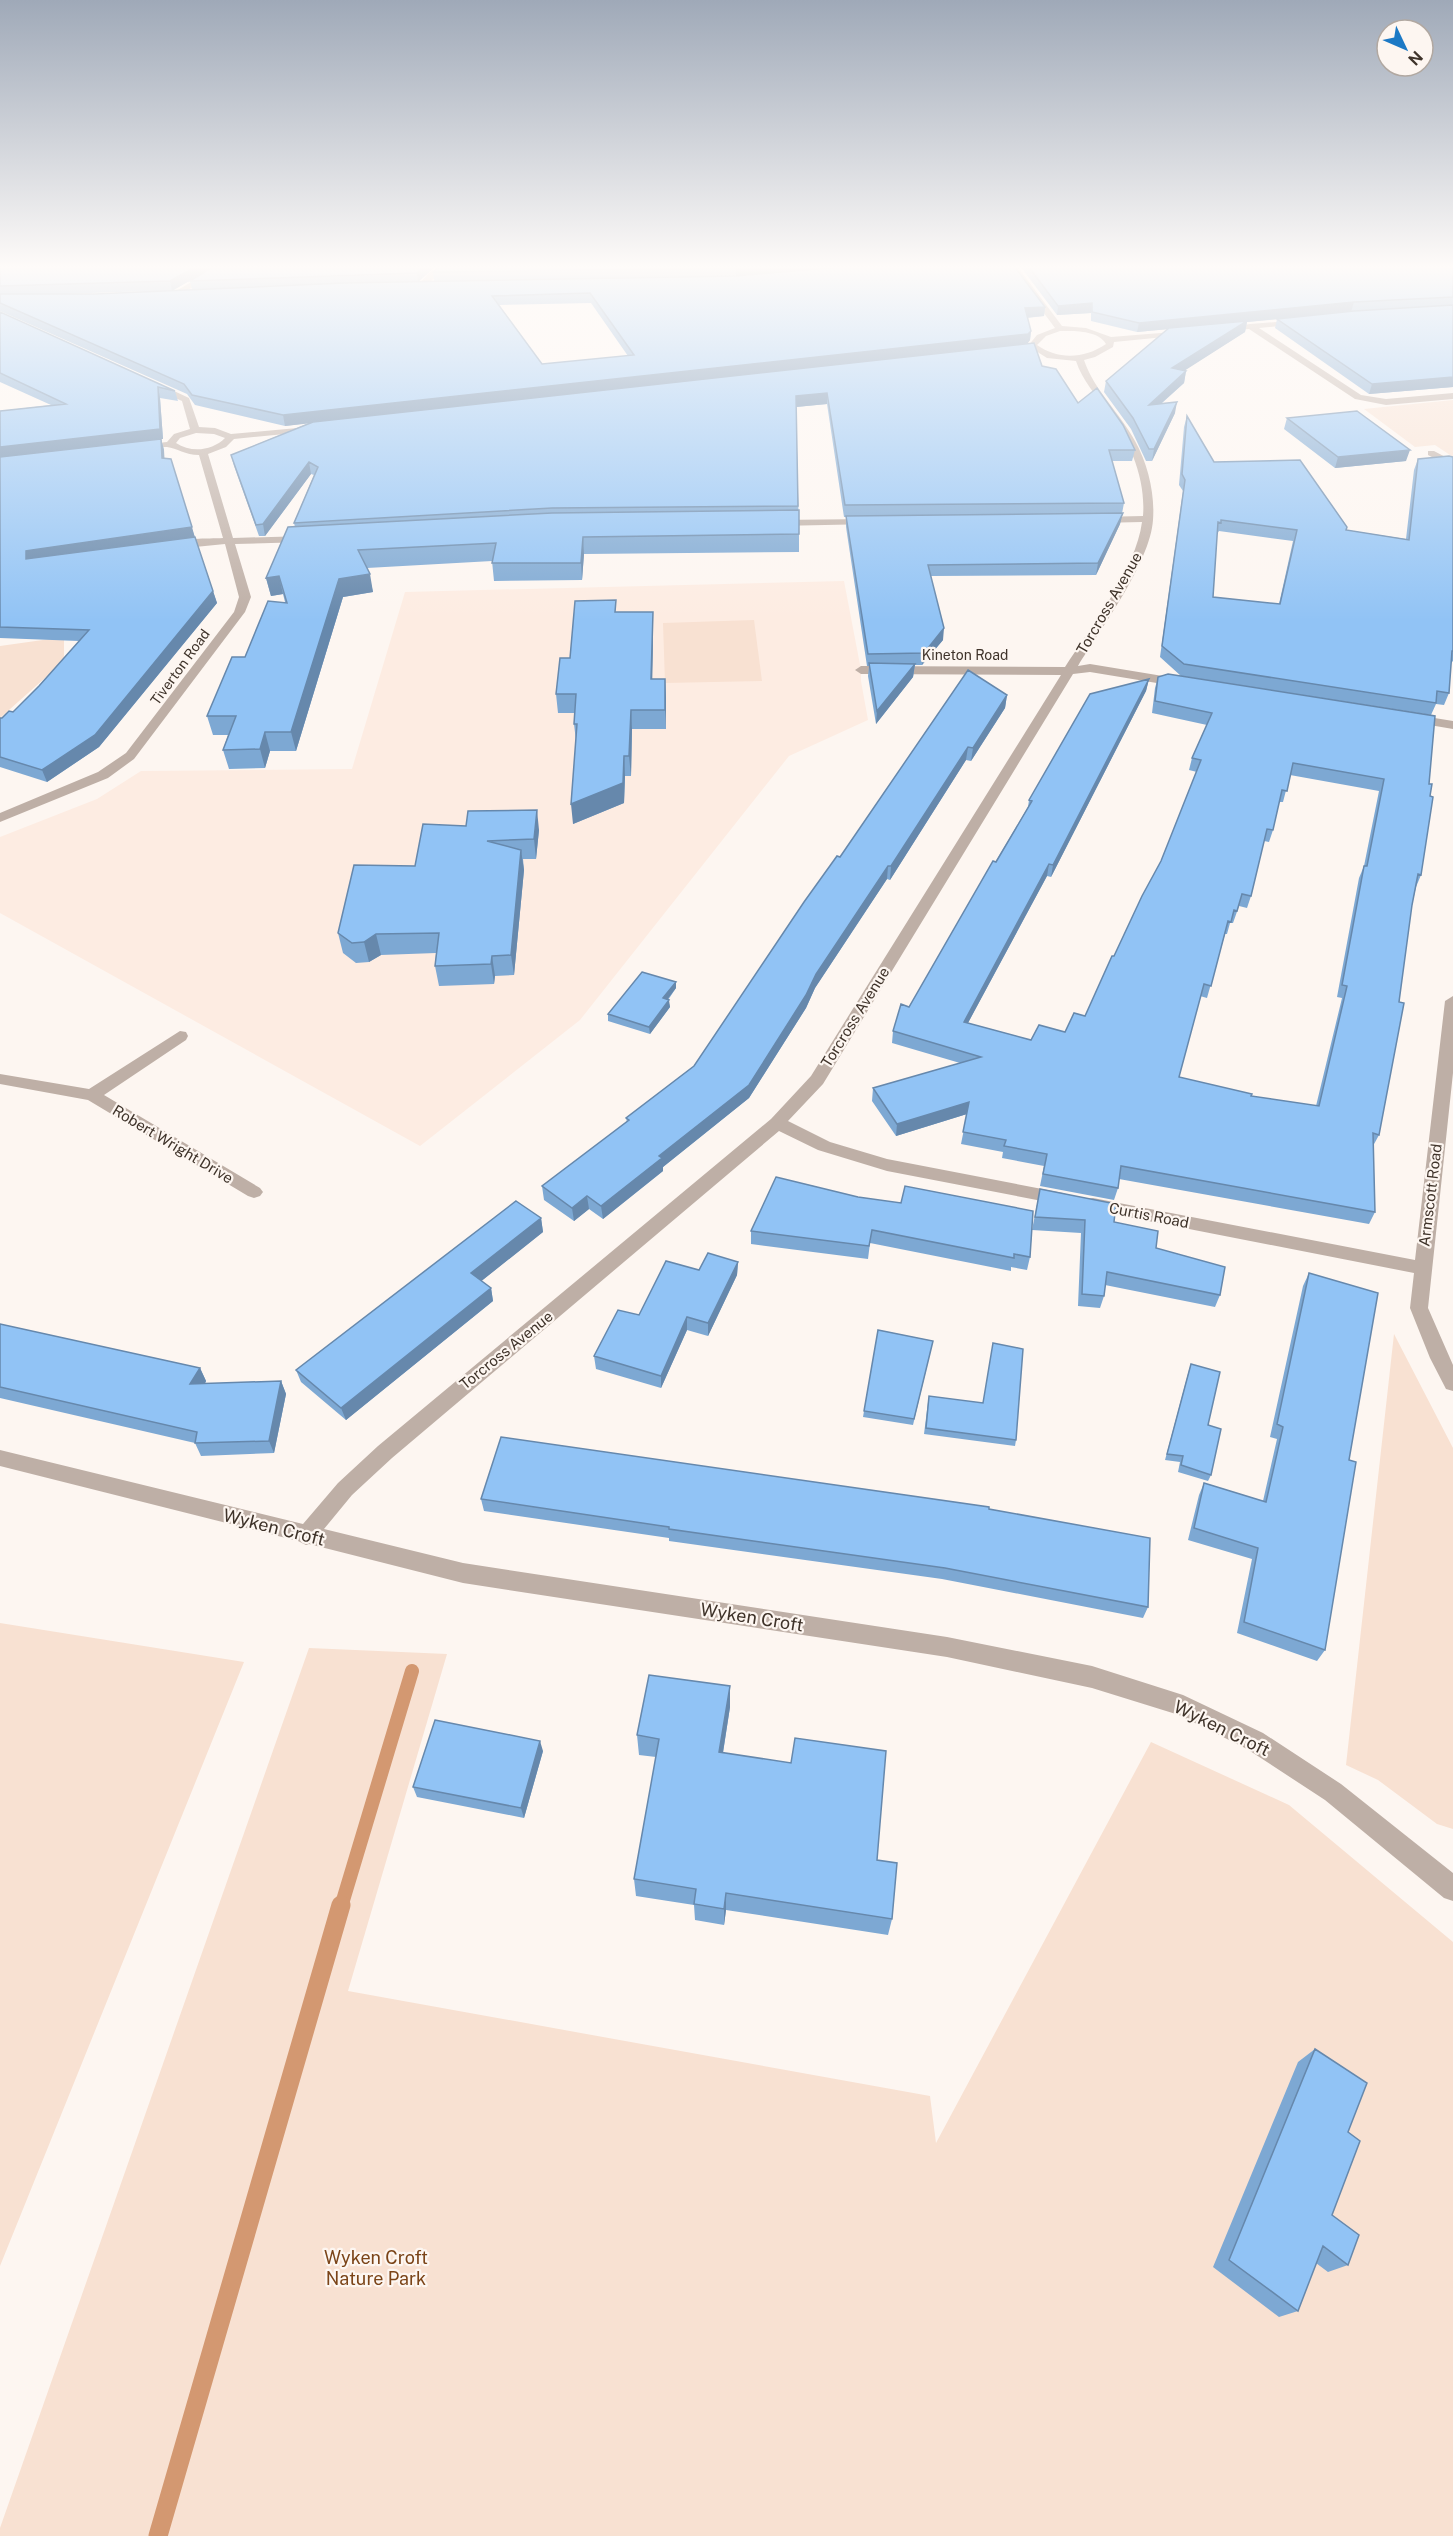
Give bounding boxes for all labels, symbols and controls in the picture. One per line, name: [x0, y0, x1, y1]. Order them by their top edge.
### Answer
north arrow: [1375, 18, 1435, 78]
text: N: [1404, 47, 1427, 69]
street label: Torcross Avenue: [1073, 549, 1145, 657]
street label: Tiverton Road: [147, 626, 213, 708]
street label: Kineton Road: [922, 647, 1008, 663]
street label: Torcross Avenue: [817, 964, 893, 1070]
street label: Robert Wright Drive: [110, 1101, 236, 1187]
street label: Armscott Road: [1415, 1143, 1445, 1247]
street label: Curtis Road: [1108, 1199, 1190, 1231]
street label: Torcross Avenue: [456, 1307, 556, 1393]
street label: Wyken Croft: [221, 1504, 327, 1550]
street label: Wyken Croft: [699, 1598, 805, 1636]
street label: Wyken Croft: [1171, 1696, 1273, 1760]
park label: Wyken Croft Nature Park: [324, 2247, 428, 2289]

